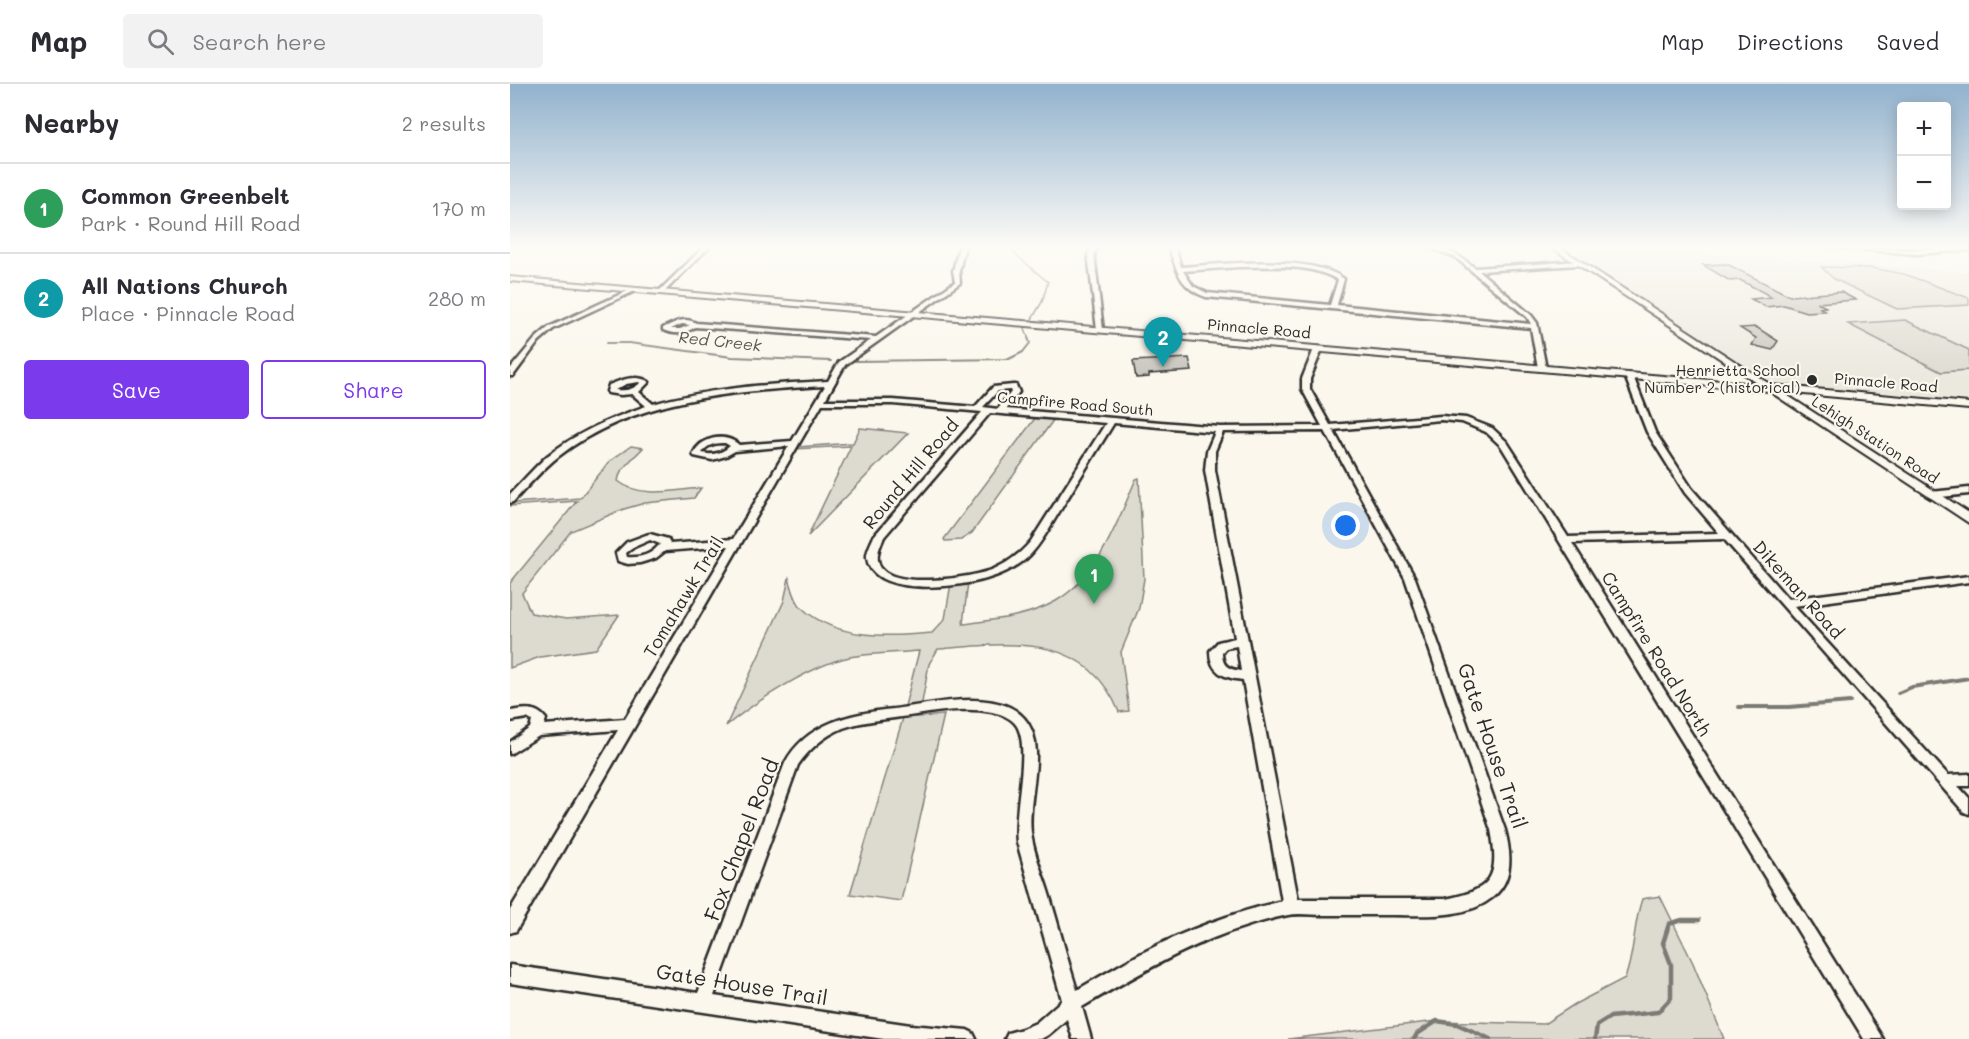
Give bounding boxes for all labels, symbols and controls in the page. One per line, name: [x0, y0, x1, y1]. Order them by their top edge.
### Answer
search box: [123, 14, 543, 68]
text: Map: [30, 23, 87, 59]
icon: search: [144, 25, 177, 58]
text: Search here: [192, 27, 326, 56]
text: Map: [1661, 28, 1704, 55]
text: Directions: [1737, 28, 1844, 55]
text: Saved: [1877, 28, 1939, 55]
map controls: [1897, 102, 1951, 210]
button: +: [1897, 102, 1951, 156]
text: Nearby: [24, 106, 119, 140]
text: 2 results: [402, 110, 486, 136]
button: −: [1897, 156, 1951, 210]
text: Common Greenbelt: [81, 181, 290, 210]
text: 1: [39, 195, 48, 221]
text: 170 m: [431, 195, 486, 221]
text: Park · Round Hill Road: [81, 210, 300, 236]
text: All Nations Church: [81, 271, 288, 300]
text: 2: [38, 285, 49, 311]
text: 280 m: [428, 285, 486, 311]
text: Place · Pinnacle Road: [81, 300, 295, 326]
street label: Pinnacle Road: [1207, 314, 1312, 342]
pin: 2: [1144, 318, 1182, 367]
water label: Red Creek: [678, 326, 763, 355]
button: Save: [24, 360, 249, 419]
button: Share: [261, 360, 486, 419]
place label: Henrietta School Number 2 (historical): [1644, 360, 1800, 397]
street label: Pinnacle Road: [1834, 368, 1939, 396]
marker: Henrietta School Number 2 (historical): [1805, 373, 1819, 387]
street label: Campfire Road South: [996, 386, 1154, 420]
street label: Lehigh Station Road: [1808, 391, 1943, 488]
street label: Round Hill Road: [857, 413, 964, 534]
your location: [1331, 511, 1360, 540]
street label: Tomahawk Trail: [638, 531, 729, 661]
street label: Dikeman Road: [1748, 535, 1849, 644]
pin: 1: [1074, 554, 1114, 604]
street label: Campfire Road North: [1596, 567, 1717, 740]
street label: Gate House Trail: [1452, 659, 1534, 832]
street label: Fox Chapel Road: [697, 754, 784, 924]
street label: Gate House Trail: [654, 957, 830, 1010]

